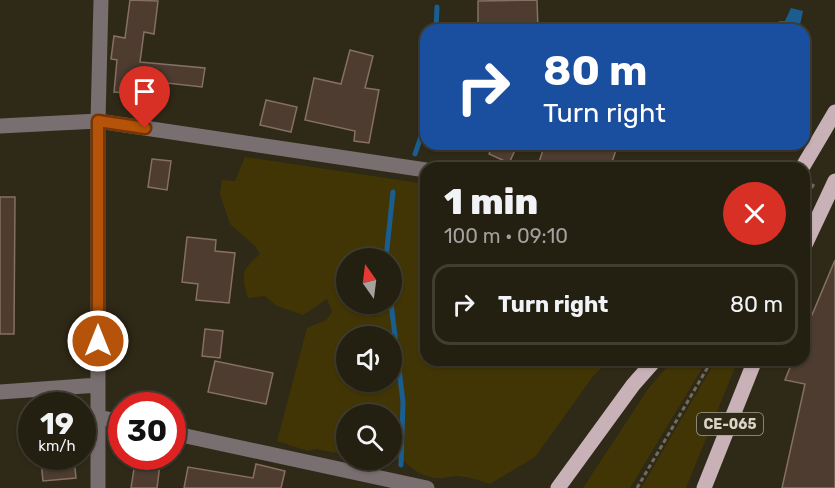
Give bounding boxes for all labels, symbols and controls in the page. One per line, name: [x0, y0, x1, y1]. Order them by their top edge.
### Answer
text: 80 m: [543, 46, 647, 96]
icon: right: [444, 48, 522, 126]
pin: [119, 66, 170, 128]
icon: arrive: [128, 75, 161, 108]
text: Turn right: [543, 97, 666, 129]
text: 1 min: [444, 180, 538, 223]
button: close: [723, 182, 786, 245]
text: 100 m · 09:10: [444, 224, 568, 248]
north arrow: [336, 248, 402, 314]
map controls: [336, 248, 402, 470]
icon: right: [447, 288, 480, 321]
text: Turn right: [498, 291, 608, 318]
text: 80 m: [730, 291, 783, 318]
position arrow: [66, 309, 130, 373]
button: sound: [336, 326, 402, 392]
speed limit sign: 30: [108, 392, 186, 470]
button: search: [336, 404, 402, 470]
text: 19: [40, 406, 74, 442]
road number: CE-065: [697, 413, 763, 435]
text: km/h: [38, 437, 76, 455]

